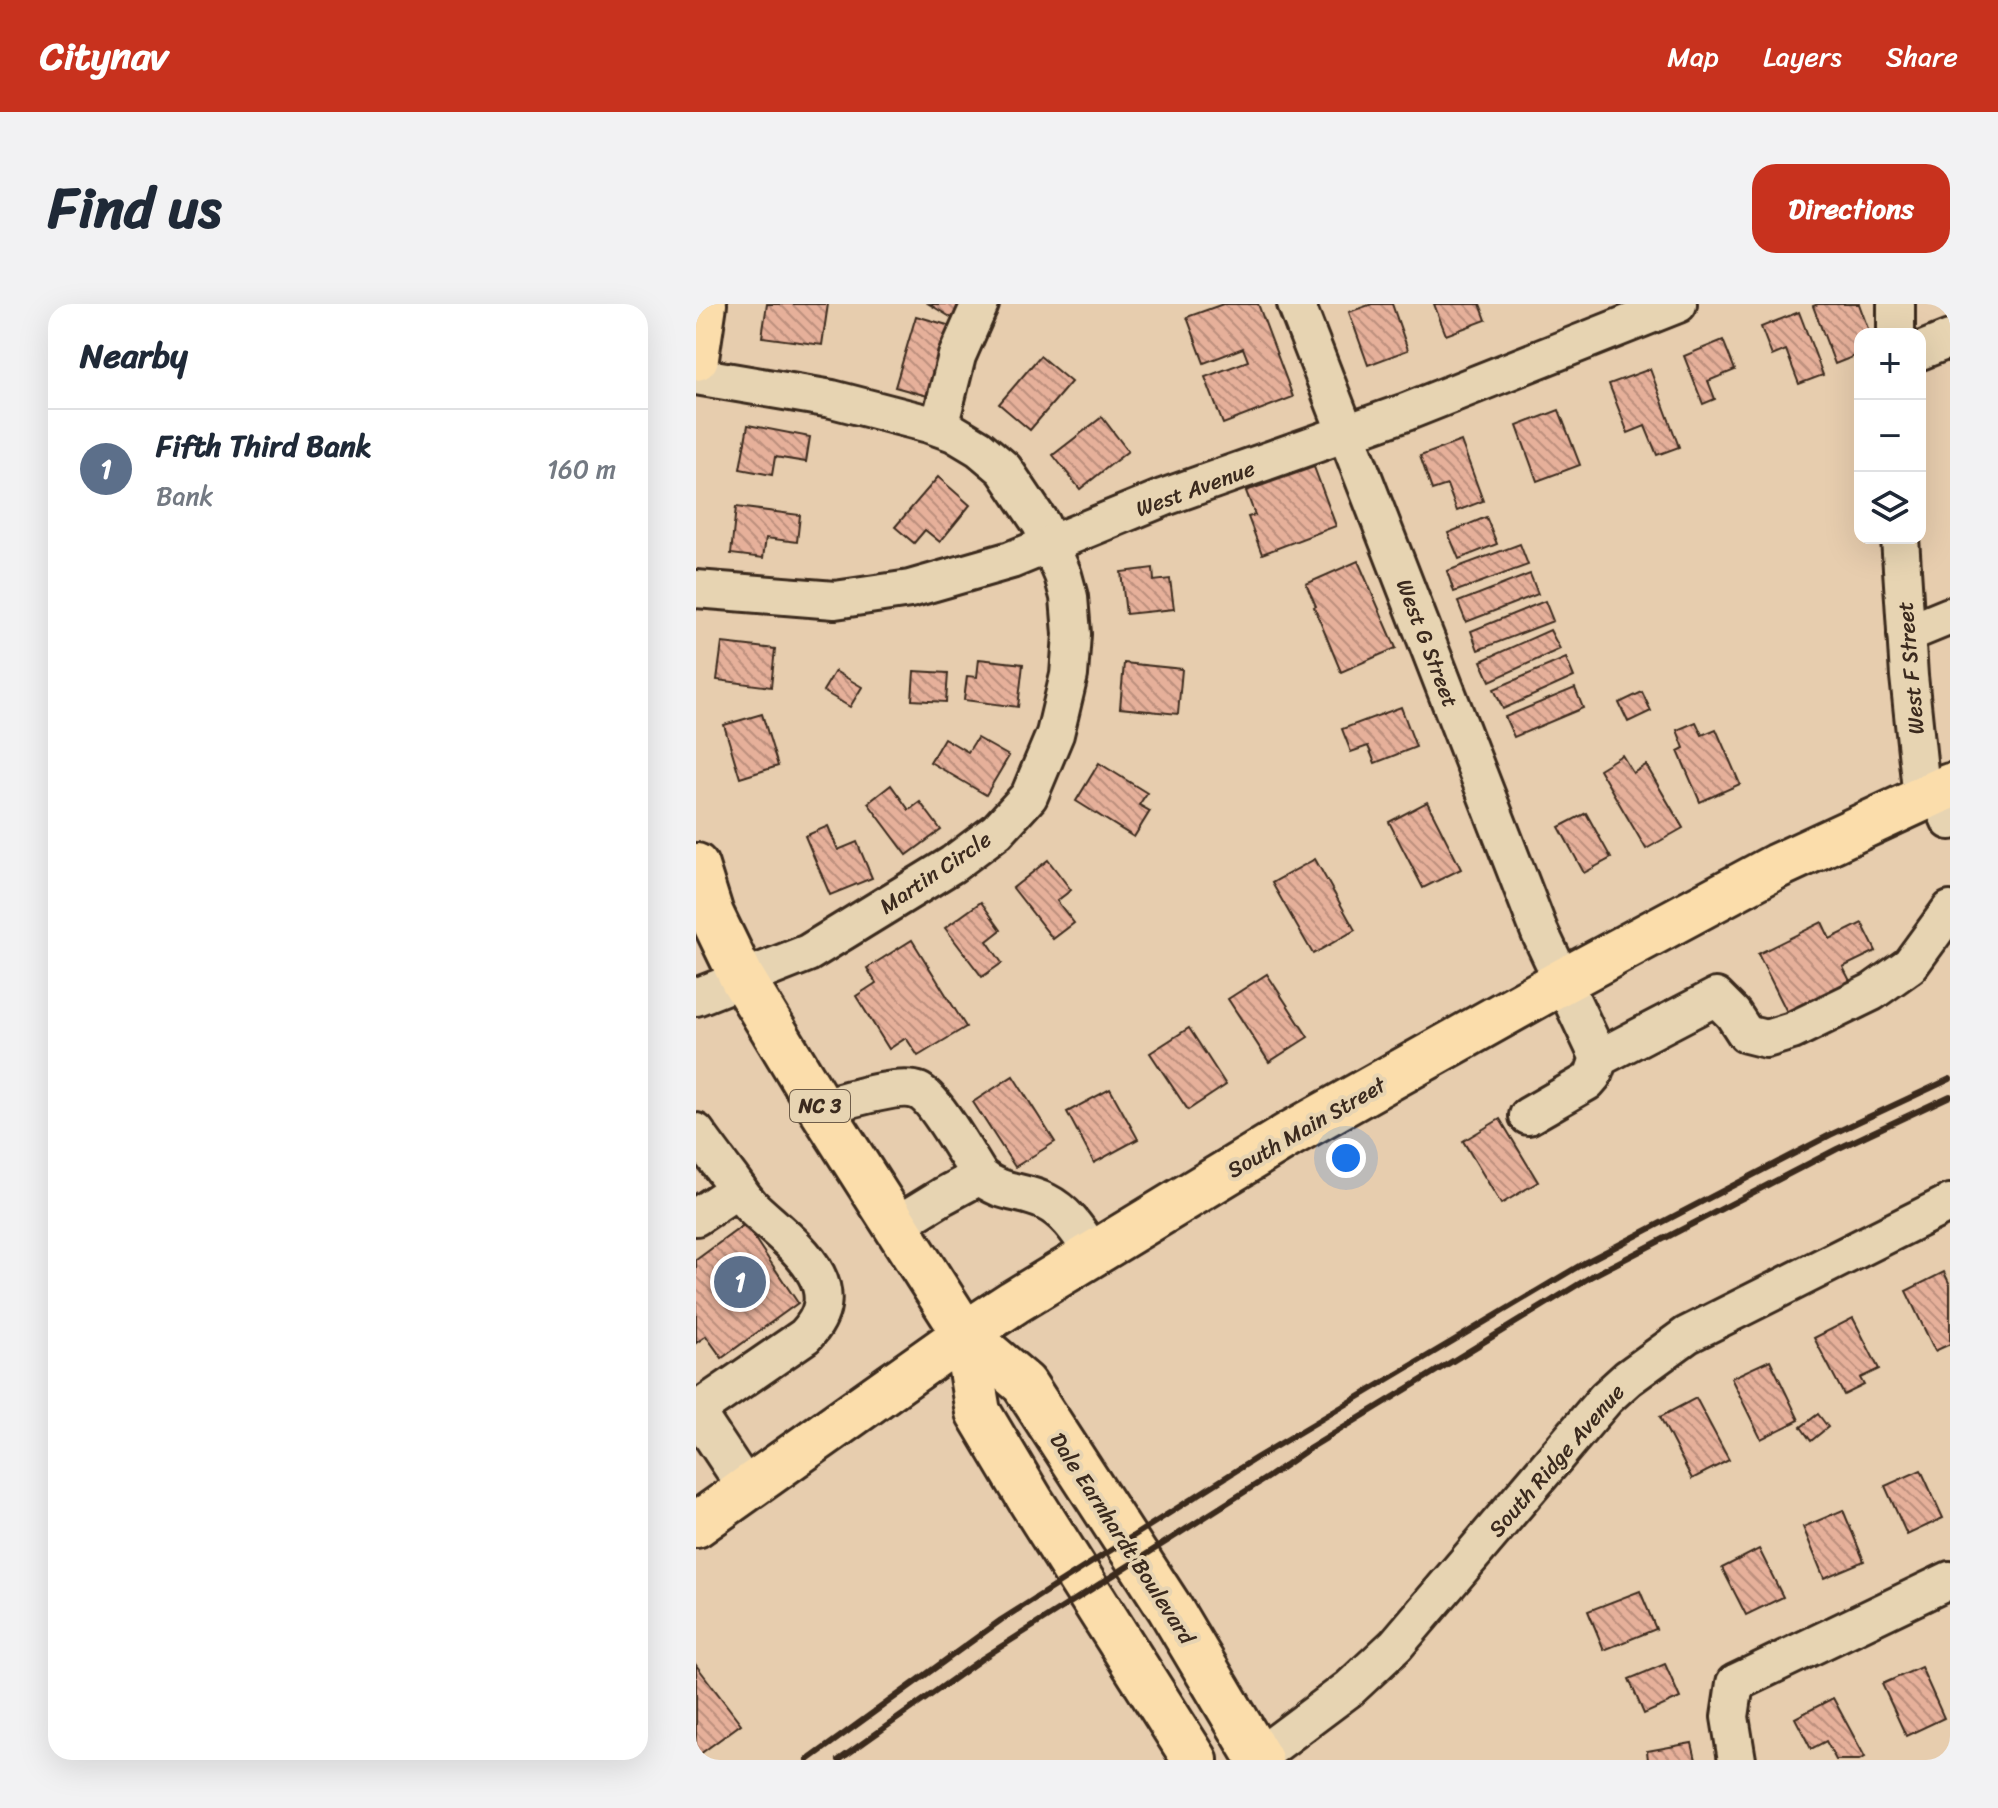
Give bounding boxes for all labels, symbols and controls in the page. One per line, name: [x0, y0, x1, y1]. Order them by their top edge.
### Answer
text: Citynav: [40, 23, 168, 90]
text: Map: [1667, 32, 1719, 81]
text: Layers: [1763, 32, 1842, 81]
text: Share: [1886, 32, 1958, 81]
text: Find us: [48, 159, 221, 258]
button: Directions: [1752, 164, 1950, 253]
text: Nearby: [80, 326, 188, 386]
map controls: [1854, 328, 1926, 544]
button: +: [1854, 328, 1926, 400]
button: −: [1854, 400, 1926, 472]
text: Fifth Third Bank: [156, 419, 372, 473]
text: 1: [100, 446, 112, 492]
text: 160 m: [547, 446, 616, 492]
street label: West Avenue: [1130, 449, 1260, 528]
button: layers: [1854, 472, 1926, 544]
text: Bank: [156, 473, 213, 519]
street label: West G Street: [1385, 573, 1470, 714]
street label: West F Street: [1885, 599, 1936, 736]
street label: Martin Circle: [871, 820, 1000, 925]
street label: South Main Street: [1219, 1065, 1394, 1189]
road number: NC 3: [790, 1090, 850, 1122]
your location: [1326, 1138, 1366, 1178]
pin: 1: [714, 1252, 766, 1312]
street label: South Ridge Avenue: [1478, 1374, 1635, 1546]
street label: Dale Earnhardt Boulevard: [1039, 1424, 1207, 1653]

